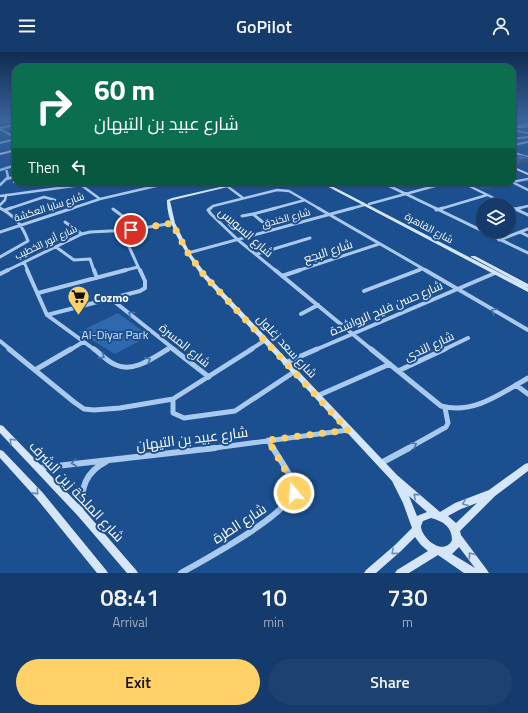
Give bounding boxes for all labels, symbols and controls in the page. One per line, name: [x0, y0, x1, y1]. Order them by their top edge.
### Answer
text: GoPilot: [236, 13, 292, 40]
icon: menu: [16, 15, 38, 37]
icon: person: [490, 15, 512, 37]
text: 60 m: [94, 68, 155, 111]
icon: right: [28, 80, 80, 132]
text: شارع عبيد بن التيهان: [94, 110, 239, 137]
text: Then: [28, 156, 60, 179]
icon: left: [68, 156, 90, 178]
street label: شارع سابا العكشة: [12, 189, 86, 225]
map controls: [476, 198, 516, 238]
button: layers: [476, 198, 516, 238]
street label: شارع السويس: [214, 203, 278, 261]
street label: شارع الخندق: [260, 204, 312, 232]
street label: شارع القاهرة: [402, 209, 456, 247]
pin: [114, 213, 148, 247]
icon: arrive: [120, 219, 142, 241]
street label: شارع أنور الخطيب: [12, 221, 80, 263]
street label: شارع البجع: [301, 234, 355, 268]
street label: شارع حسن فليح الرواشدة: [326, 275, 446, 341]
supermarket icon: Cozmo: [65, 284, 91, 317]
place label: Cozmo: [94, 288, 129, 307]
one-way arrow: [491, 308, 498, 315]
street label: شارع سعد زغلول: [252, 310, 322, 382]
one-way arrow: [128, 312, 135, 319]
street label: شارع المسرة: [155, 318, 215, 372]
park label: Al-Diyar Park: [81, 325, 149, 344]
street label: شارع الندى: [401, 326, 457, 366]
one-way arrow: [98, 351, 105, 358]
one-way arrow: [144, 357, 151, 365]
street label: شارع عبيد بن التيهان: [135, 421, 249, 455]
street label: شارع الملكة زين الشرف: [25, 436, 129, 546]
one-way arrow: [9, 438, 17, 446]
one-way arrow: [410, 442, 417, 449]
one-way arrow: [71, 458, 77, 467]
position arrow: [273, 472, 315, 514]
one-way arrow: [31, 487, 38, 494]
one-way arrow: [413, 493, 420, 500]
street label: شارع الطرة: [208, 498, 270, 548]
one-way arrow: [462, 499, 469, 507]
one-way arrow: [391, 547, 399, 555]
one-way arrow: [468, 552, 475, 559]
text: 08:41: [100, 579, 160, 615]
text: 10: [260, 579, 287, 615]
text: 730: [387, 579, 428, 615]
text: Arrival: [112, 612, 148, 632]
text: min: [263, 612, 284, 632]
text: m: [402, 612, 413, 632]
button: Exit: [16, 659, 260, 705]
button: Share: [268, 659, 512, 705]

